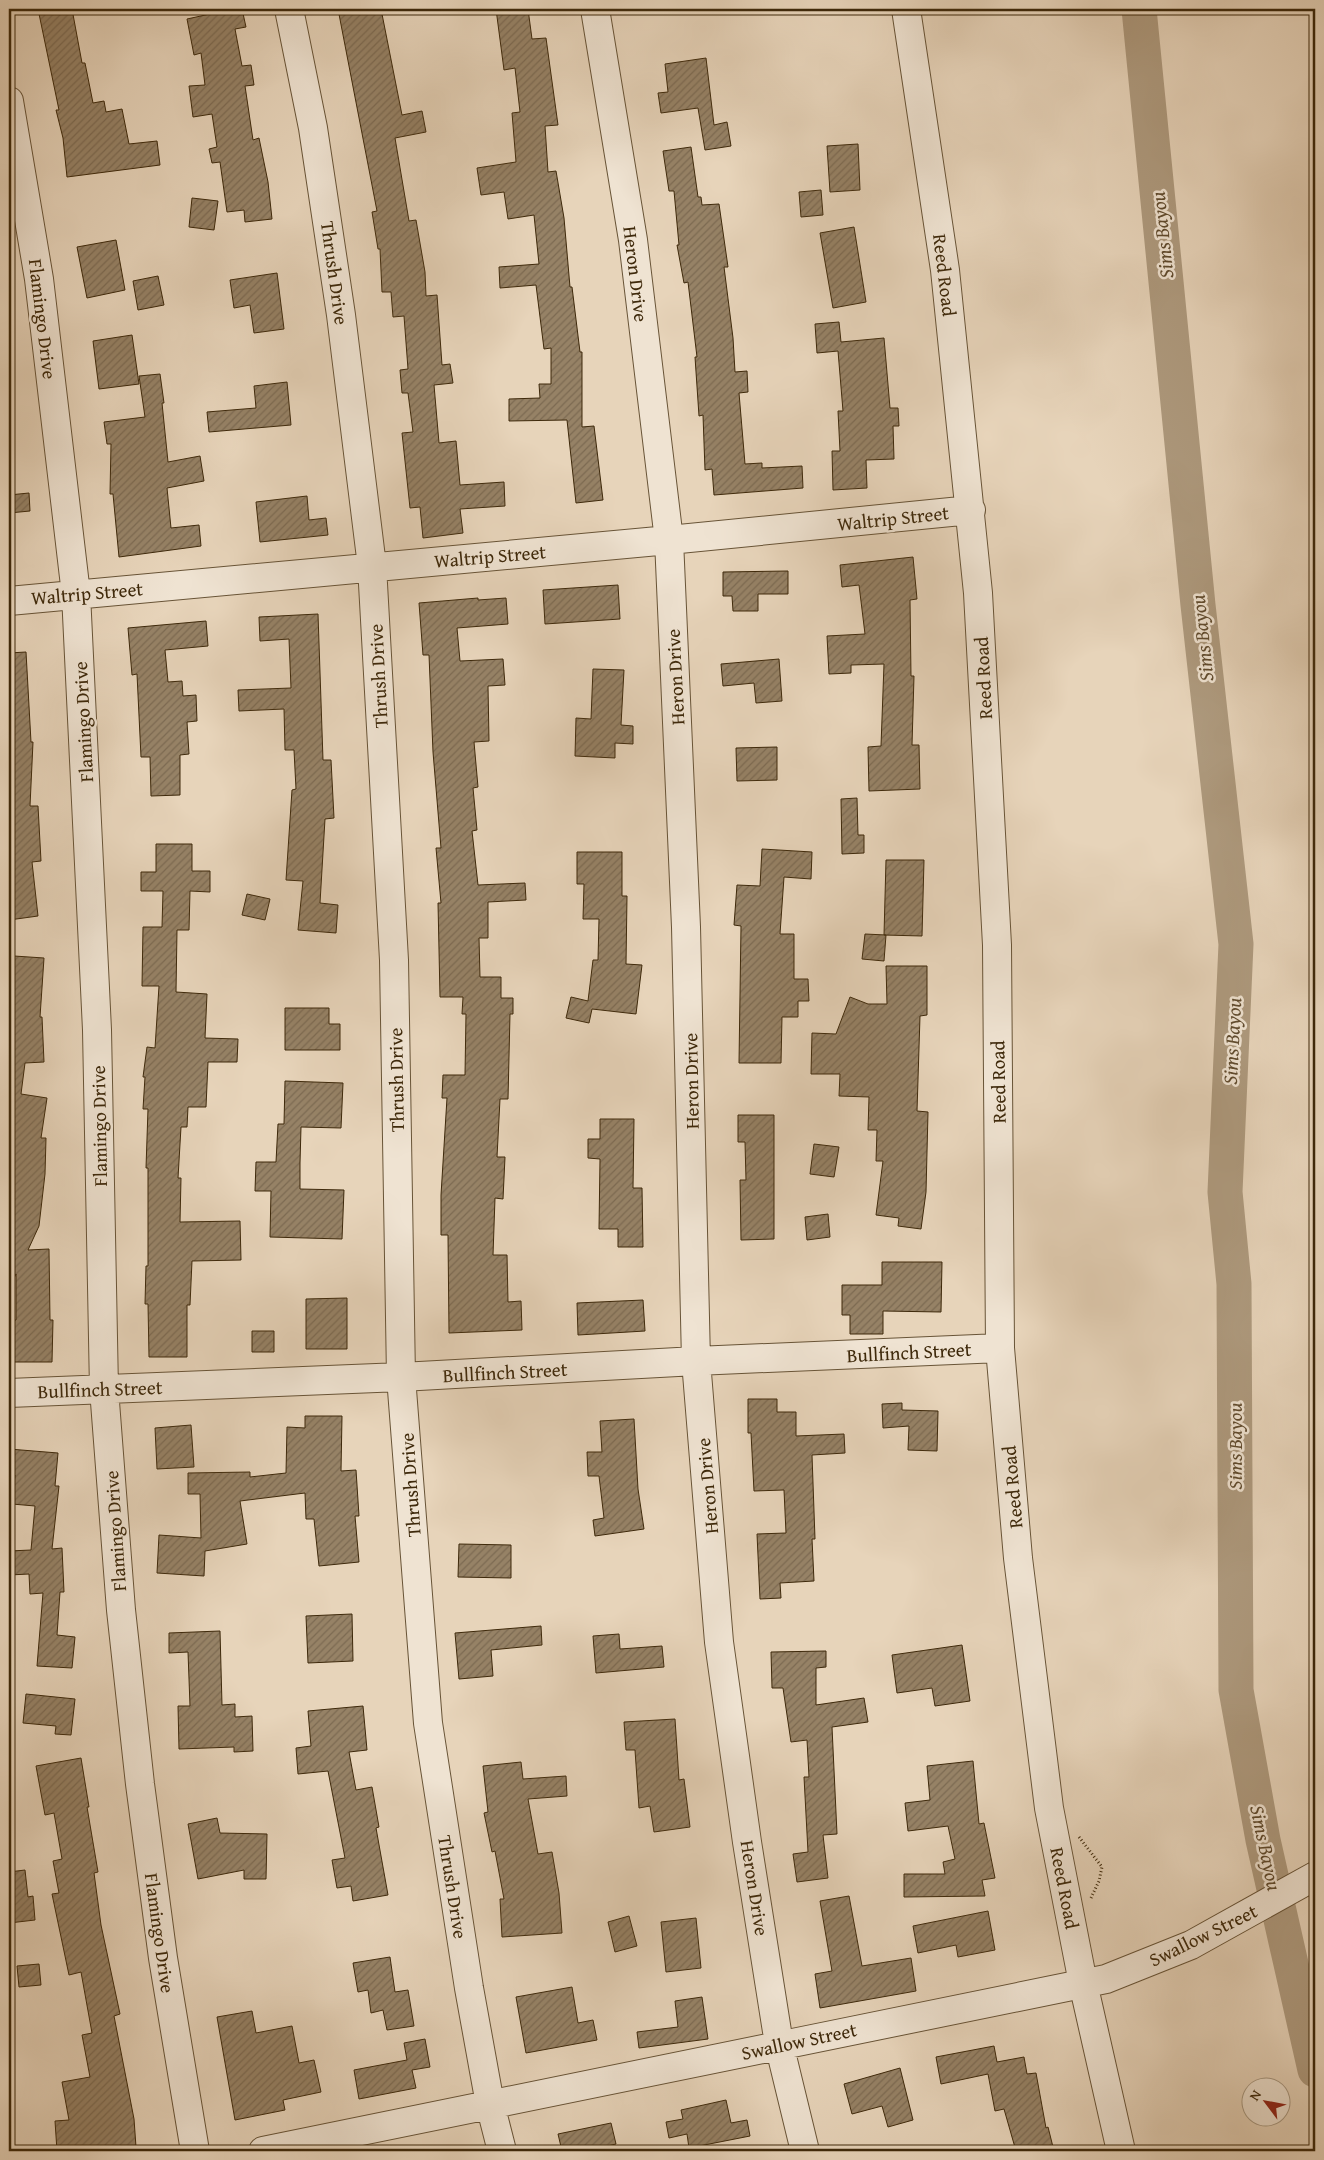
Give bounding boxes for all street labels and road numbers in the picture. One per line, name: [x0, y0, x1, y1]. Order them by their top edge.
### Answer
street label: Thrush Drive: [314, 219, 356, 327]
street label: Heron Drive: [616, 225, 656, 324]
street label: Reed Road: [926, 232, 964, 319]
street label: Flamingo Drive: [22, 257, 64, 381]
street label: Waltrip Street: [836, 498, 950, 538]
street label: Waltrip Street: [433, 537, 547, 575]
street label: Waltrip Street: [30, 574, 144, 612]
street label: Thrush Drive: [361, 623, 395, 729]
street label: Heron Drive: [658, 628, 691, 726]
street label: Reed Road: [967, 635, 999, 720]
street label: Flamingo Drive: [66, 661, 100, 783]
street label: Thrush Drive: [381, 1027, 411, 1132]
street label: Heron Drive: [676, 1033, 706, 1129]
street label: Reed Road: [983, 1039, 1013, 1124]
street label: Flamingo Drive: [84, 1065, 114, 1187]
street label: Bullfinch Street: [846, 1335, 972, 1369]
street label: Bullfinch Street: [442, 1355, 568, 1389]
street label: Bullfinch Street: [37, 1373, 163, 1405]
street label: Thrush Drive: [392, 1432, 428, 1538]
street label: Heron Drive: [689, 1437, 725, 1535]
street label: Reed Road: [994, 1444, 1030, 1529]
street label: Flamingo Drive: [97, 1470, 133, 1592]
street label: Thrush Drive: [431, 1833, 475, 1941]
street label: Heron Drive: [734, 1838, 776, 1938]
street label: Reed Road: [1043, 1845, 1087, 1932]
street label: Flamingo Drive: [138, 1871, 182, 1995]
street label: Swallow Street: [1144, 1897, 1262, 1973]
street label: Swallow Street: [739, 2015, 860, 2067]

